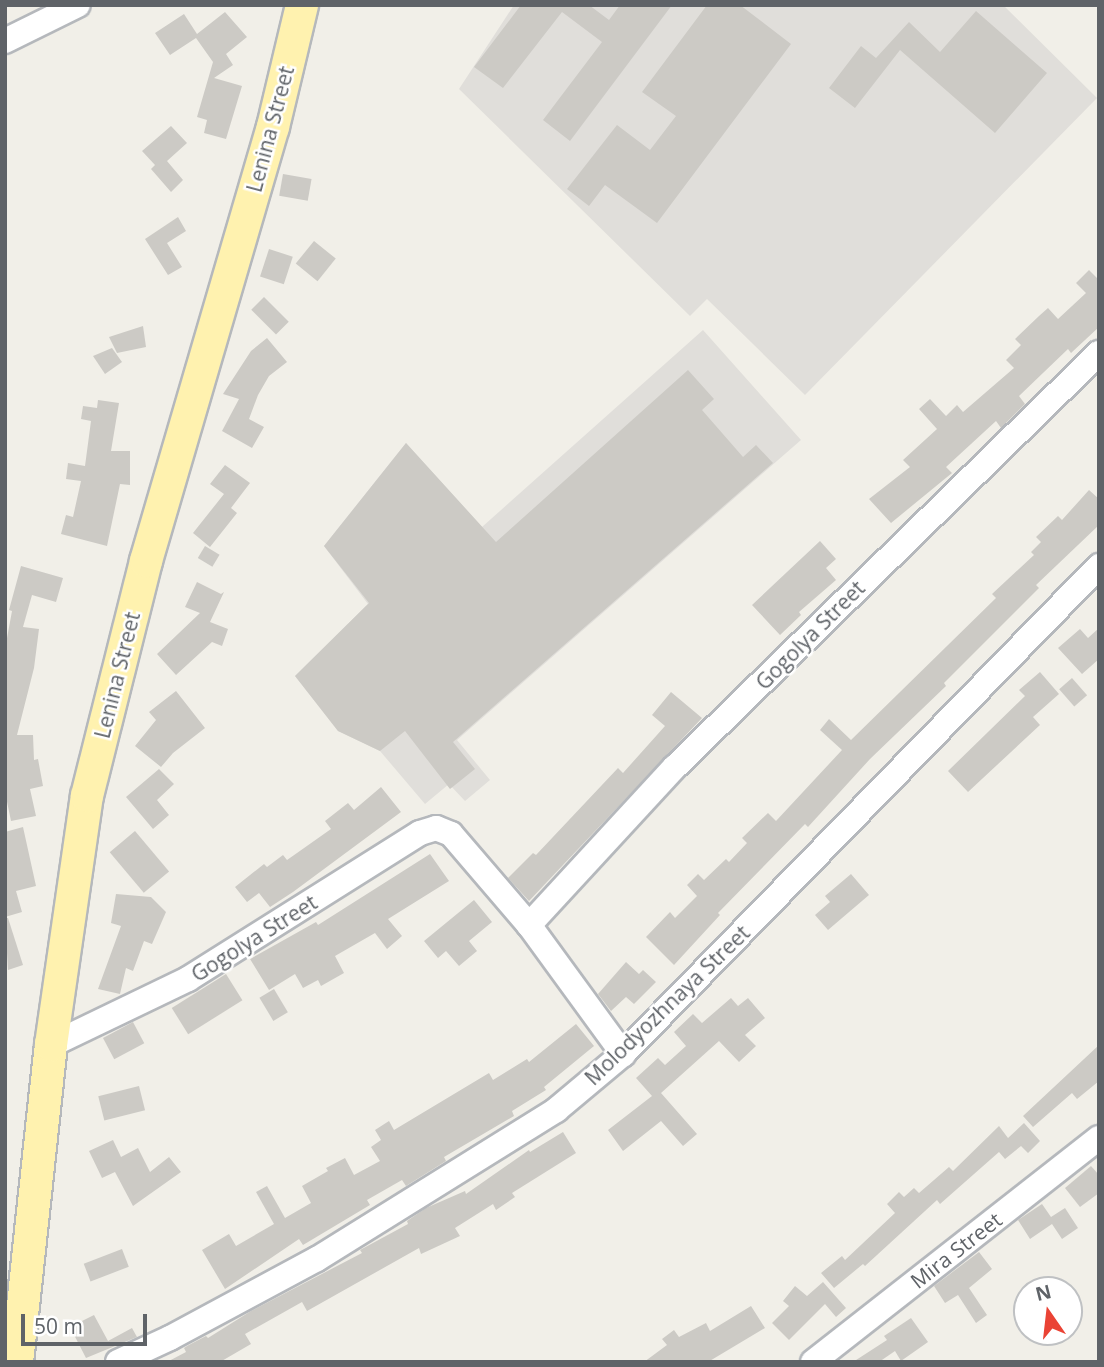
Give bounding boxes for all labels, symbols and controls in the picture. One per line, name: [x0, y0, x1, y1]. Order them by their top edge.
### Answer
street label: Lenina Street: [241, 63, 299, 195]
street label: Gogolya Street: [750, 575, 870, 695]
street label: Lenina Street: [89, 609, 145, 741]
street label: Gogolya Street: [186, 889, 322, 987]
street label: Molodyozhnaya Street: [579, 920, 755, 1090]
street label: Mira Street: [905, 1207, 1007, 1293]
north arrow: [1013, 1276, 1083, 1346]
text: N: [1033, 1278, 1054, 1307]
scale bar: [24, 1300, 150, 1344]
text: 50 m: [34, 1312, 83, 1340]

